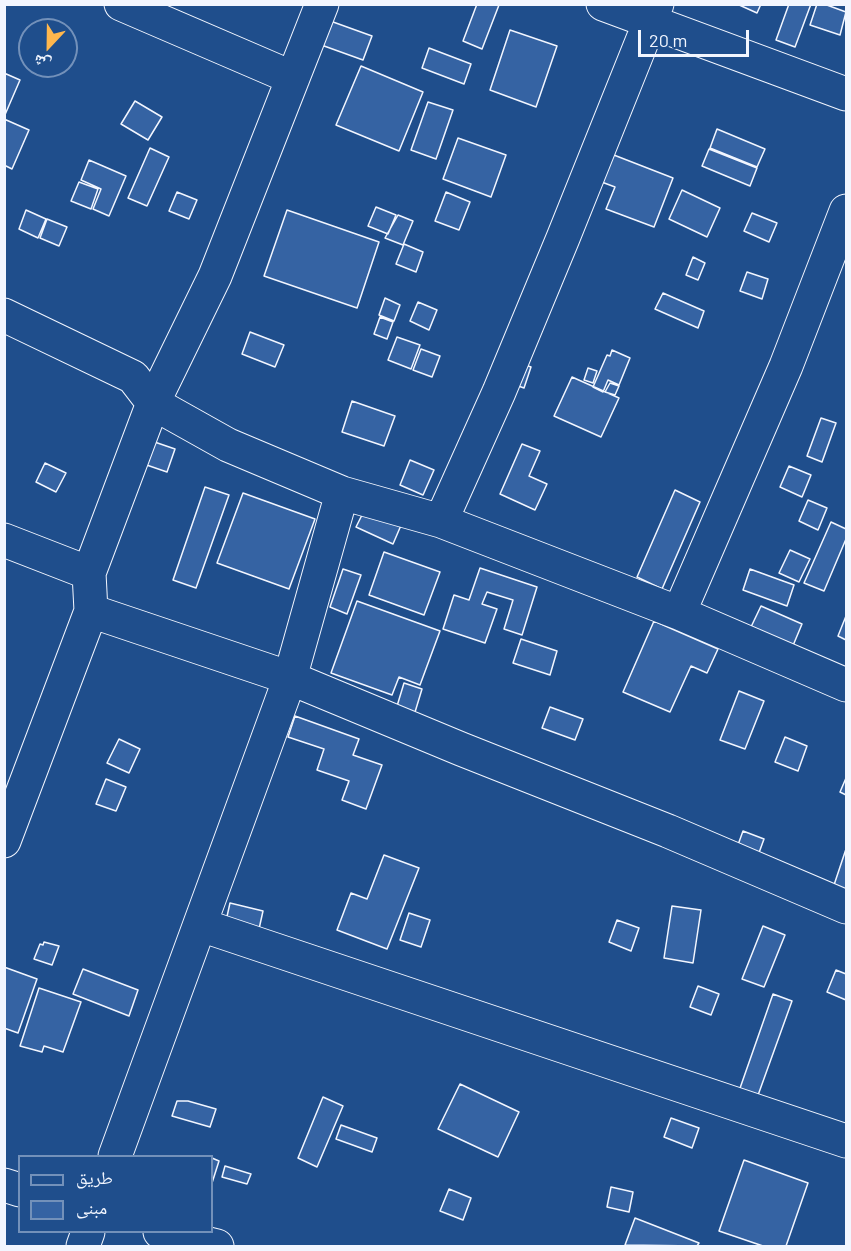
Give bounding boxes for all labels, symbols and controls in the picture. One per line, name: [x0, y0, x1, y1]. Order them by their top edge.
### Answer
north arrow: [18, 18, 78, 78]
scale bar: [641, 18, 752, 56]
text: 20 m: [649, 29, 687, 51]
text: ش: [30, 51, 53, 75]
legend: [18, 1155, 213, 1233]
text: طريق: [76, 1166, 113, 1188]
text: مبنى: [76, 1196, 107, 1218]

